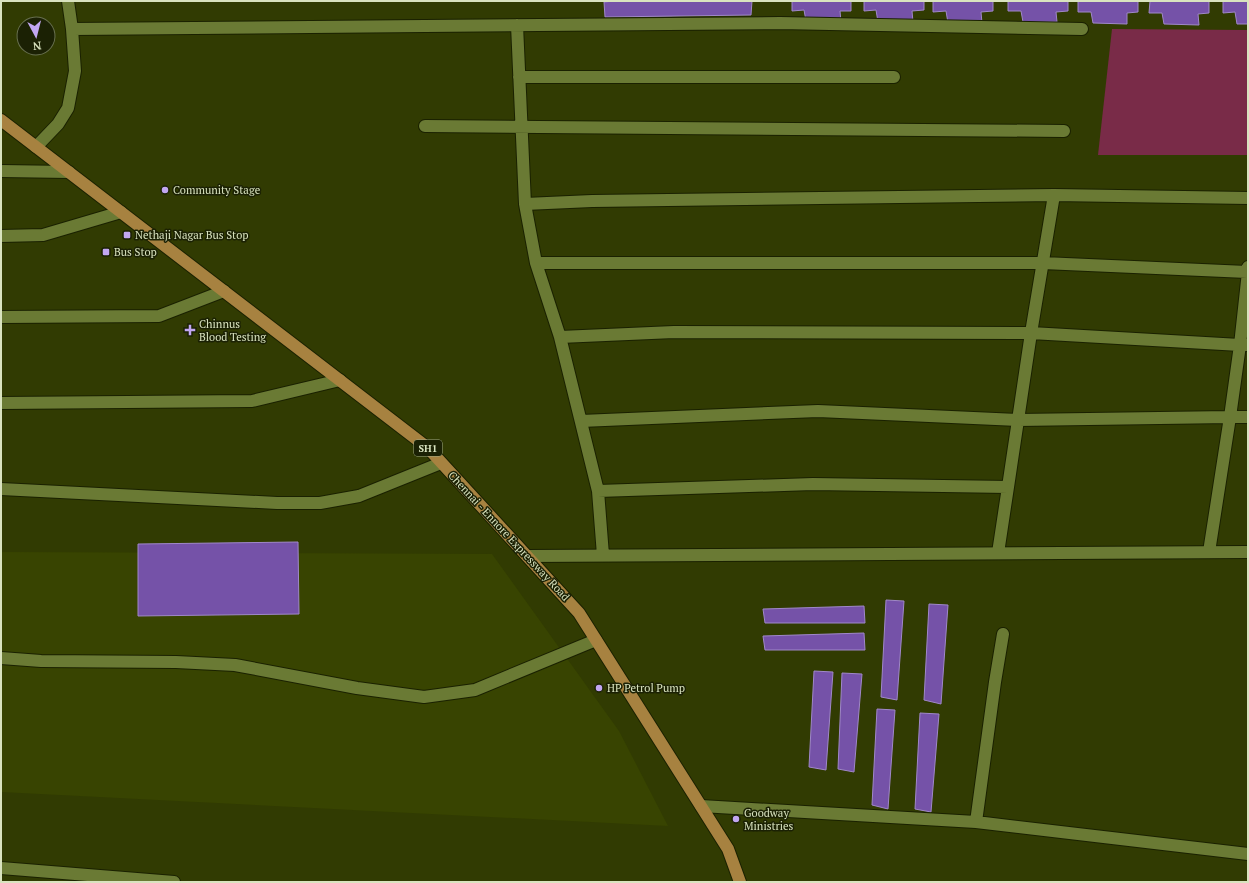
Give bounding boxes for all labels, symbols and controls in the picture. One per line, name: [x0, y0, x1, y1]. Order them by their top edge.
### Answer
north arrow: [16, 16, 56, 56]
text: N: [32, 38, 42, 53]
place label: Community Stage: [173, 183, 261, 197]
marker: Community Stage: [160, 185, 170, 195]
place label: Nethaji Nagar Bus Stop: [135, 228, 248, 242]
marker: Nethaji Nagar Bus Stop: [122, 230, 132, 240]
place label: Bus Stop: [114, 245, 157, 259]
marker: Bus Stop: [101, 247, 111, 257]
place label: Chinnus Blood Testing: [199, 317, 266, 344]
marker: Chinnus Blood Testing: [184, 324, 196, 336]
road number: SH1: [414, 440, 442, 456]
street label: Chennai - Ennore Expressway Road: [445, 468, 573, 604]
place label: HP Petrol Pump: [607, 681, 685, 695]
marker: HP Petrol Pump: [594, 683, 604, 693]
place label: Goodway Ministries: [744, 806, 794, 833]
marker: Goodway Ministries: [731, 814, 741, 824]

